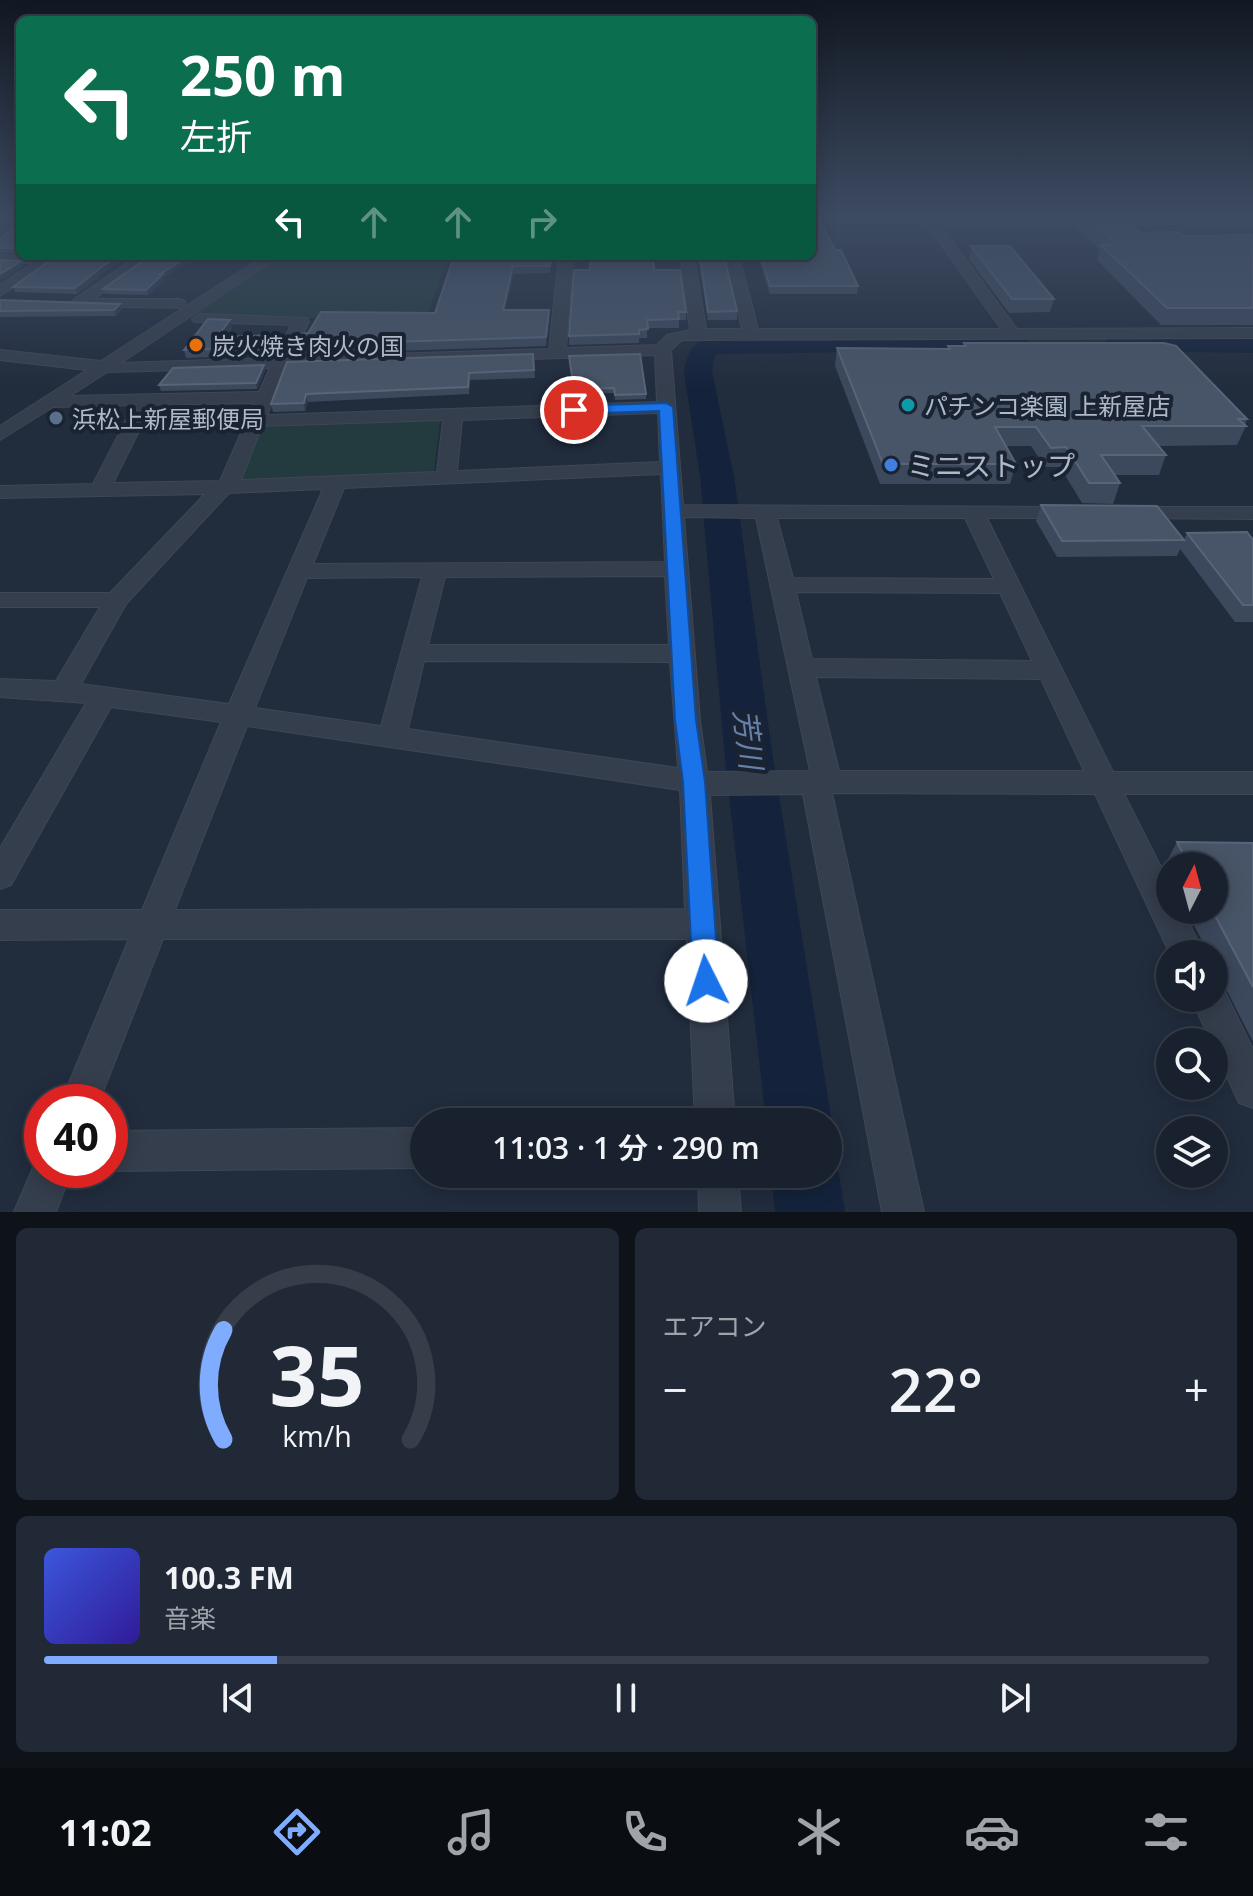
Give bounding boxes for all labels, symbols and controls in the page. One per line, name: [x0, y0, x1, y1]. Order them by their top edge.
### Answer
text: 250 m: [180, 36, 346, 112]
icon: left: [48, 48, 152, 152]
text: 左折: [180, 112, 252, 161]
icon: left: [268, 200, 312, 244]
icon: ahead: [352, 200, 396, 244]
icon: ahead: [436, 200, 480, 244]
icon: right: [520, 200, 564, 244]
place label: 炭火焼き肉火の国: [212, 329, 404, 362]
marker: 炭火焼き肉火の国: [187, 336, 205, 354]
pin: [540, 376, 608, 444]
icon: arrive: [552, 388, 596, 432]
place label: パチンコ楽園 上新屋店: [924, 389, 1170, 422]
marker: パチンコ楽園 上新屋店: [899, 396, 917, 414]
place label: 浜松上新屋郵便局: [72, 402, 264, 435]
marker: 浜松上新屋郵便局: [47, 409, 65, 427]
place label: ミニストップ: [907, 446, 1075, 484]
marker: ミニストップ: [882, 456, 900, 474]
water label: 芳川: [725, 707, 773, 774]
north arrow: [1156, 852, 1228, 924]
map controls: [1156, 852, 1228, 1188]
position arrow: [664, 939, 748, 1023]
button: sound: [1156, 940, 1228, 1012]
button: search: [1156, 1028, 1228, 1100]
speed limit sign: 40: [24, 1084, 128, 1188]
button: layers: [1156, 1116, 1228, 1188]
text: 11:03 · 1 分 · 290 m: [492, 1127, 760, 1168]
text: エアコン: [663, 1308, 767, 1344]
text: 35: [270, 1317, 365, 1430]
text: 22°: [889, 1348, 983, 1430]
text: −: [663, 1359, 688, 1419]
text: +: [1184, 1359, 1209, 1419]
text: km/h: [283, 1416, 352, 1455]
text: 100.3 FM: [164, 1557, 294, 1598]
text: 音楽: [164, 1600, 216, 1636]
icon: previous: [216, 1676, 260, 1720]
icon: pause: [604, 1676, 648, 1720]
icon: next: [993, 1676, 1037, 1720]
icon: directions: [269, 1804, 325, 1860]
icon: music: [443, 1804, 499, 1860]
icon: phone: [617, 1804, 673, 1860]
icon: climate: [791, 1804, 847, 1860]
icon: car: [964, 1804, 1020, 1860]
icon: filters: [1138, 1804, 1194, 1860]
text: 11:02: [59, 1808, 151, 1857]

